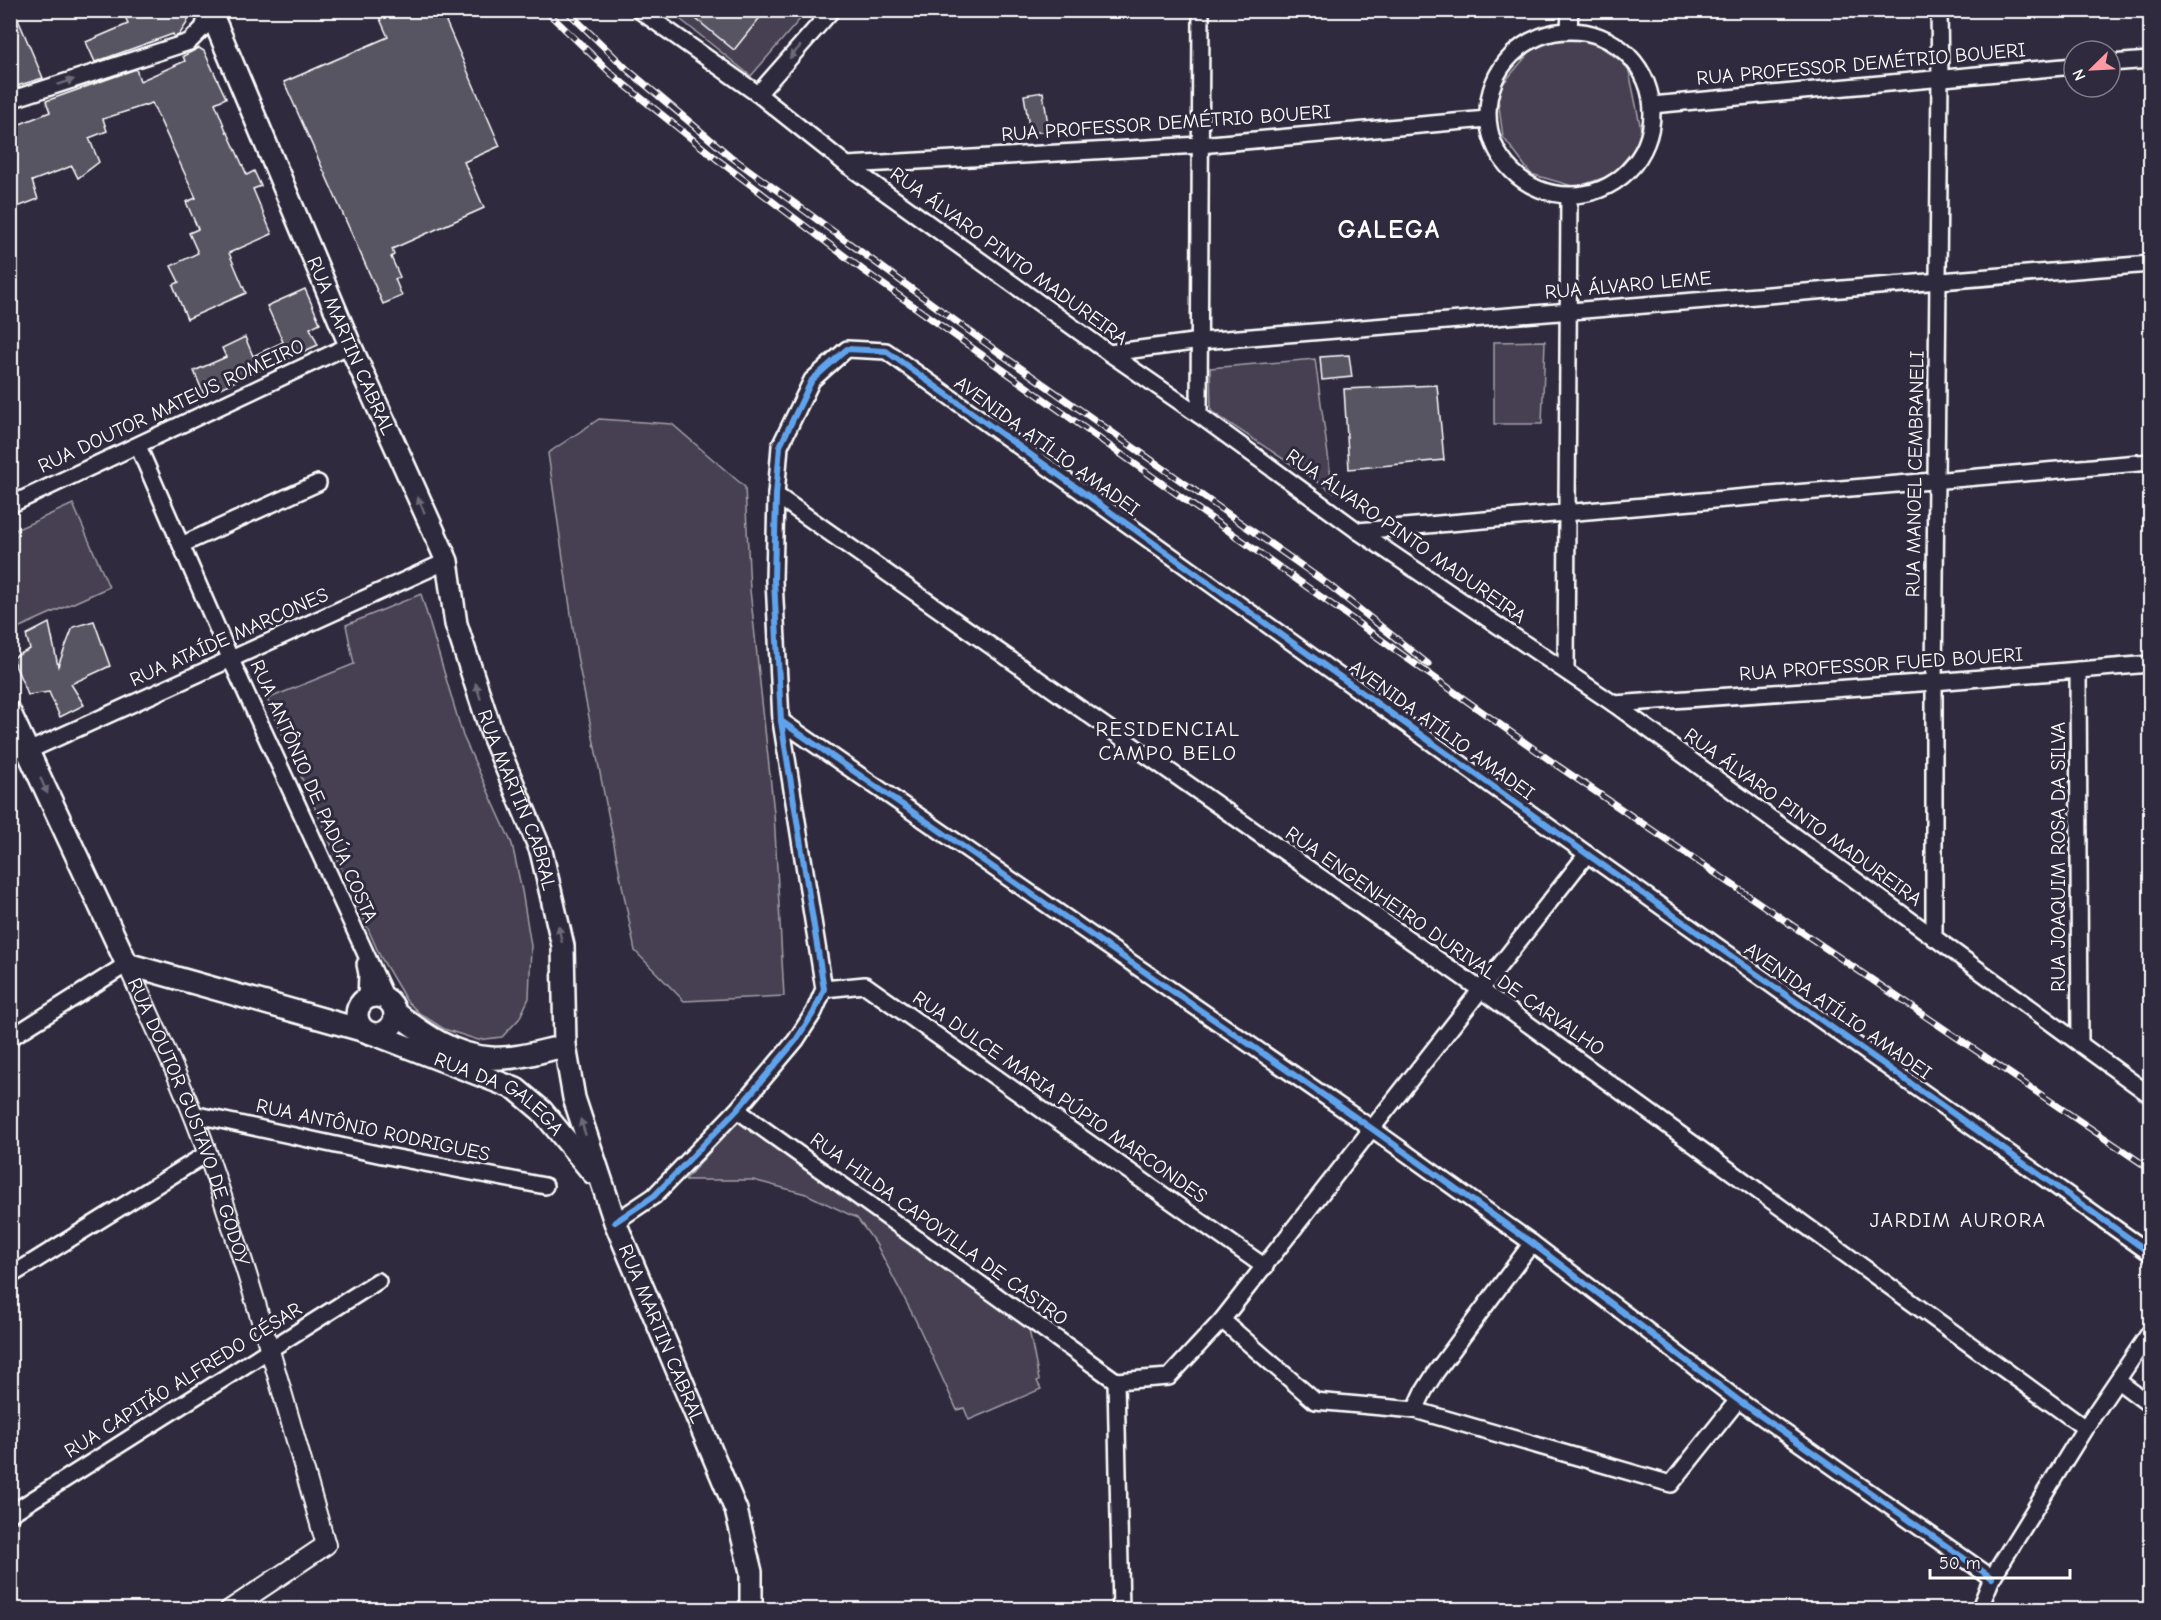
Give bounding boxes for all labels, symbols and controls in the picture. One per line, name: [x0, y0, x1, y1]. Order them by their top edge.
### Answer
street label: RUA PROFESSOR DEMÉTRIO BOUERI: [1695, 38, 2027, 90]
north arrow: [2062, 39, 2122, 99]
one-way arrow: [788, 45, 802, 60]
text: N: [2069, 66, 2090, 83]
one-way arrow: [57, 76, 75, 86]
street label: RUA PROFESSOR DEMÉTRIO BOUERI: [1000, 100, 1332, 146]
street label: RUA ÁLVARO PINTO MADUREIRA: [886, 161, 1133, 350]
district label: GALEGA: [1337, 215, 1441, 245]
street label: RUA MARTIN CABRAL: [303, 253, 400, 438]
street label: RUA ÁLVARO LEME: [1544, 265, 1712, 304]
street label: RUA DOUTOR MATEUS ROMEIRO: [34, 334, 308, 478]
street label: RUA MANOEL CEMBRANELI: [1901, 350, 1929, 598]
street label: AVENIDA ATÍLIO AMADEI: [950, 371, 1144, 521]
street label: RUA ÁLVARO PINTO MADUREIRA: [1282, 443, 1531, 628]
one-way arrow: [417, 497, 426, 514]
street label: RUA ATAÍDE MARCONES: [126, 583, 332, 691]
street label: RUA PROFESSOR FUED BOUERI: [1738, 643, 2024, 685]
street label: AVENIDA ATÍLIO AMADEI: [1345, 655, 1539, 805]
street label: RUA ANTÔNIO DE PADÚA COSTA: [246, 656, 384, 926]
one-way arrow: [473, 682, 482, 700]
street label: RUA MARTIN CABRAL: [473, 706, 561, 893]
district label: RESIDENCIAL CAMPO BELO: [1095, 717, 1241, 765]
street label: RUA ÁLVARO PINTO MADUREIRA: [1680, 722, 1927, 911]
street label: RUA JOAQUIM ROSA DA SILVA: [2047, 722, 2070, 992]
one-way arrow: [39, 777, 48, 794]
street label: RUA ENGENHEIRO DURIVAL DE CARVALHO: [1281, 822, 1609, 1060]
one-way arrow: [555, 925, 565, 944]
street label: AVENIDA ATÍLIO AMADEI: [1740, 938, 1936, 1084]
street label: RUA DOUTOR GUSTAVO DE GODOY: [123, 974, 255, 1269]
street label: RUA DULCE MARIA PÚPIO MARCONDES: [908, 985, 1212, 1208]
street label: RUA DA GALEGA: [431, 1047, 569, 1140]
street label: RUA ANTÔNIO RODRIGUES: [254, 1093, 492, 1166]
one-way arrow: [578, 1118, 587, 1136]
street label: RUA HILDA CAPOVILLA DE CASTRO: [806, 1128, 1072, 1330]
district label: JARDIM AURORA: [1870, 1208, 2046, 1232]
street label: RUA MARTIN CABRAL: [614, 1241, 710, 1427]
street label: RUA CAPITÃO ALFREDO CÉSAR: [60, 1297, 306, 1463]
scale bar: [1930, 1542, 2070, 1580]
text: 50 m: [1939, 1553, 1981, 1574]

